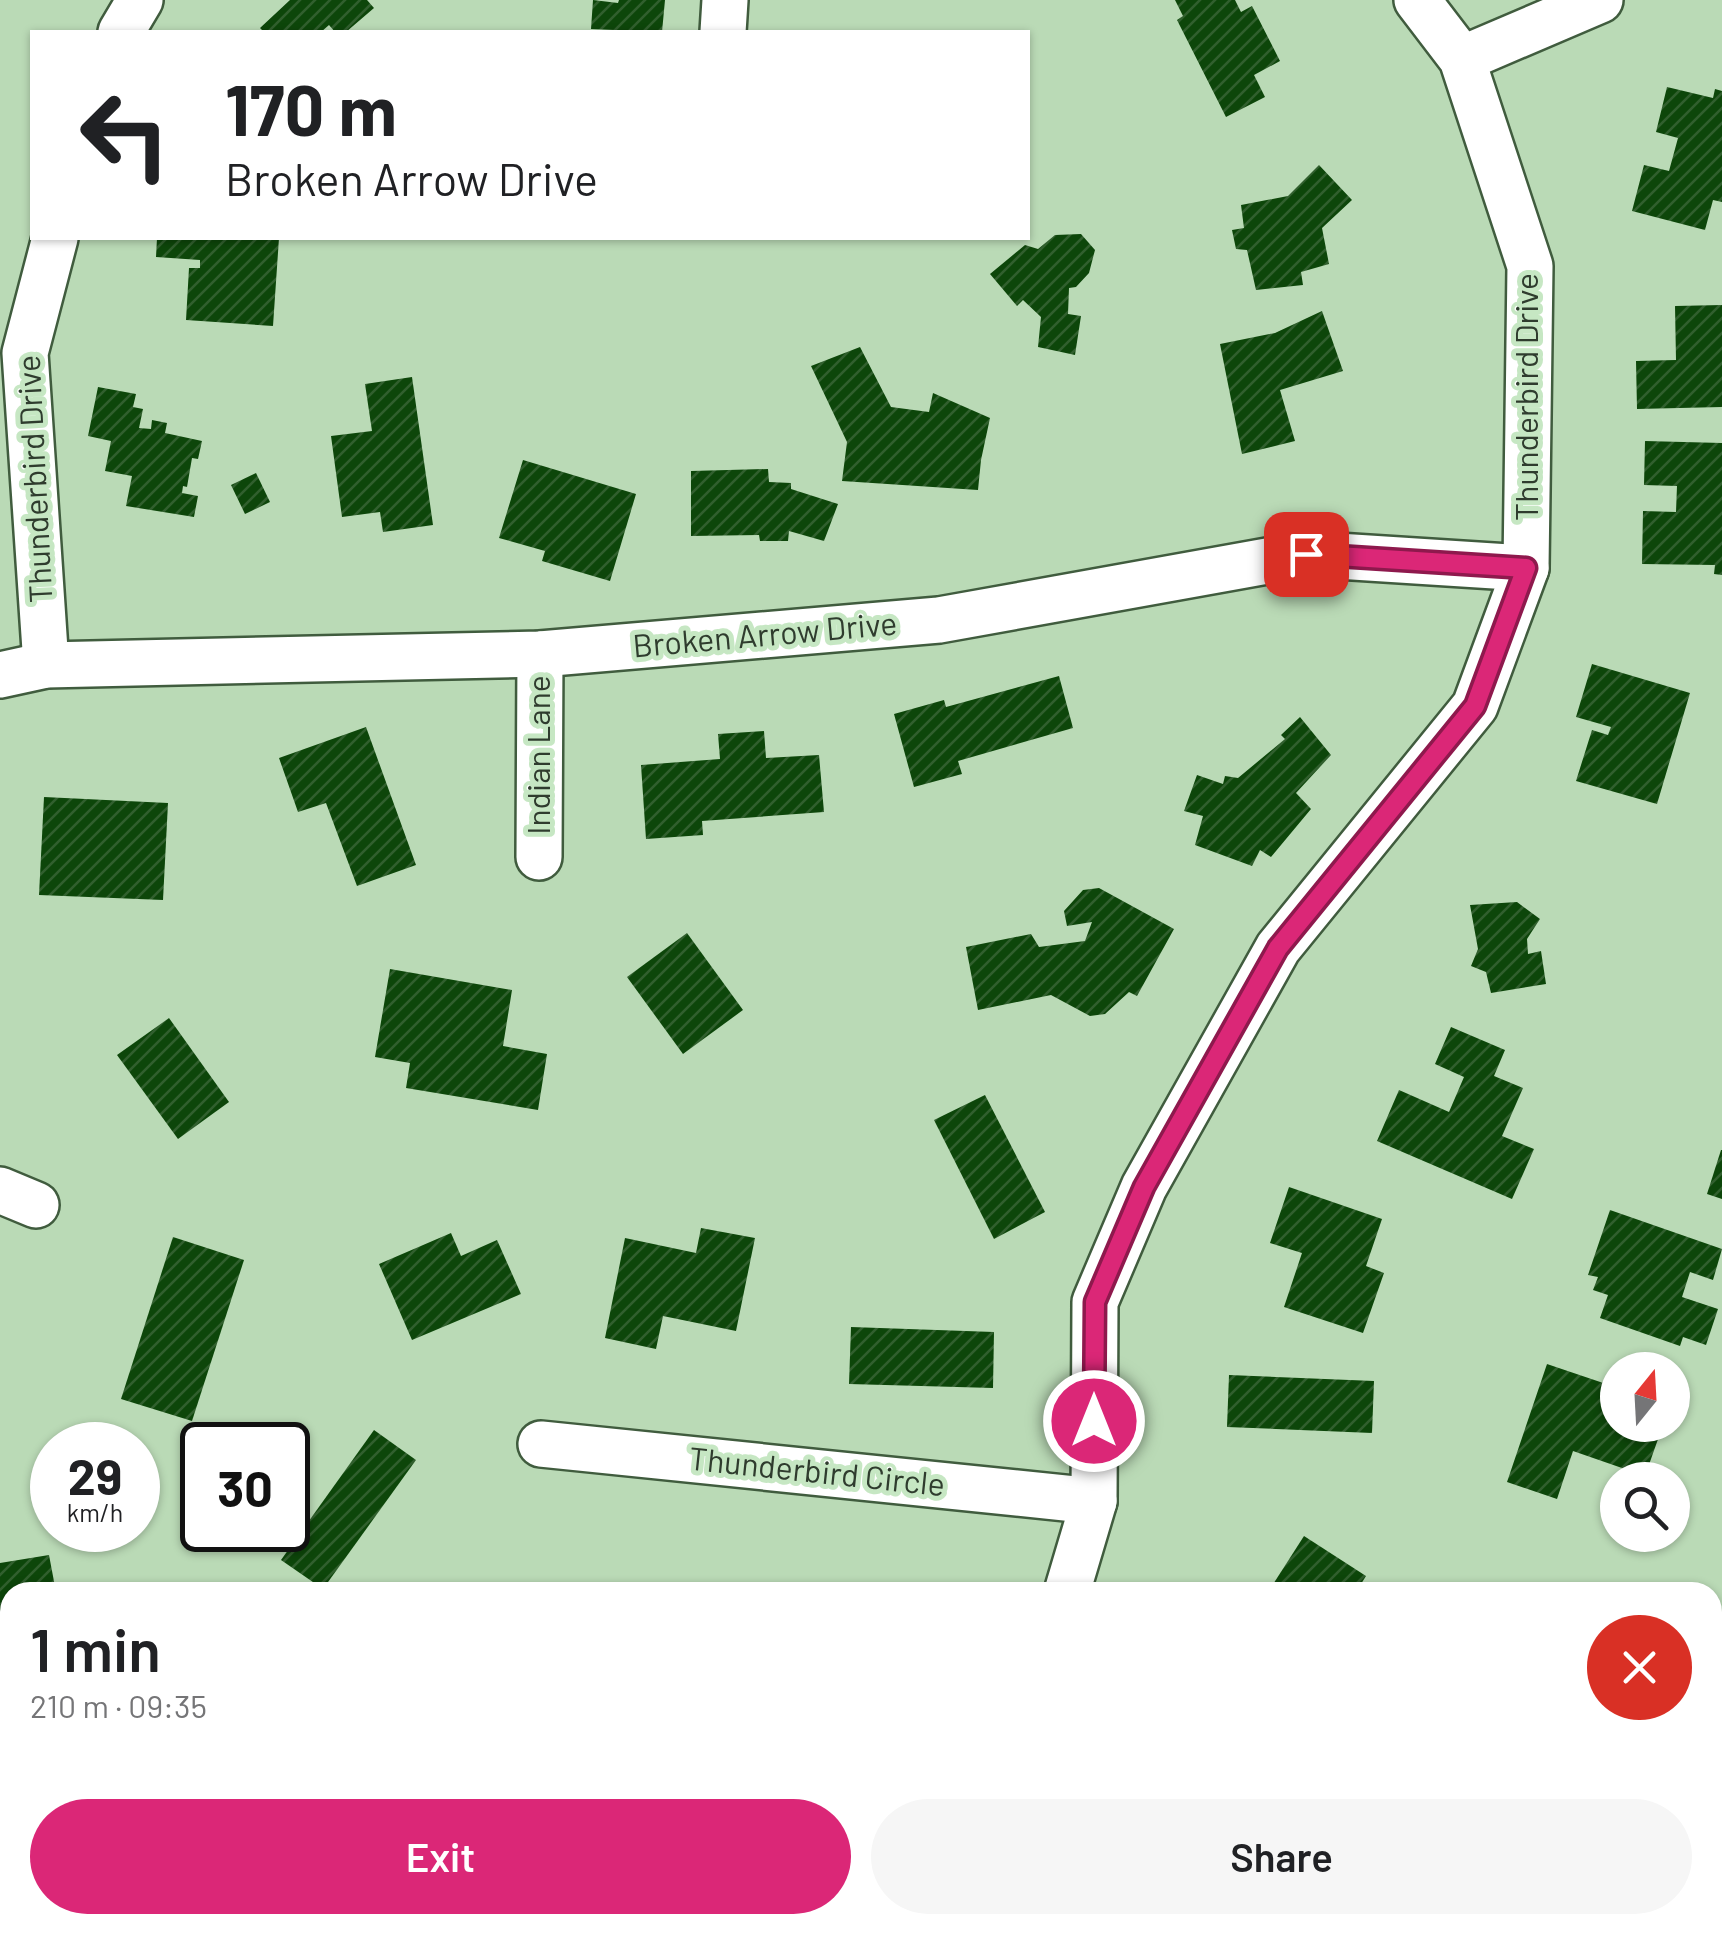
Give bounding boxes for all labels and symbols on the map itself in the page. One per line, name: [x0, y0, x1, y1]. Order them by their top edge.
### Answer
street label: Thunderbird Drive: [1506, 273, 1544, 521]
street label: Thunderbird Drive: [8, 354, 58, 604]
pin: [1264, 512, 1349, 597]
street label: Broken Arrow Drive: [631, 603, 899, 663]
street label: Indian Lane: [518, 675, 556, 835]
north arrow: [1600, 1352, 1690, 1442]
position arrow: [1042, 1369, 1146, 1473]
speed limit sign: 30: [180, 1422, 310, 1552]
street label: Thunderbird Circle: [687, 1438, 947, 1502]

